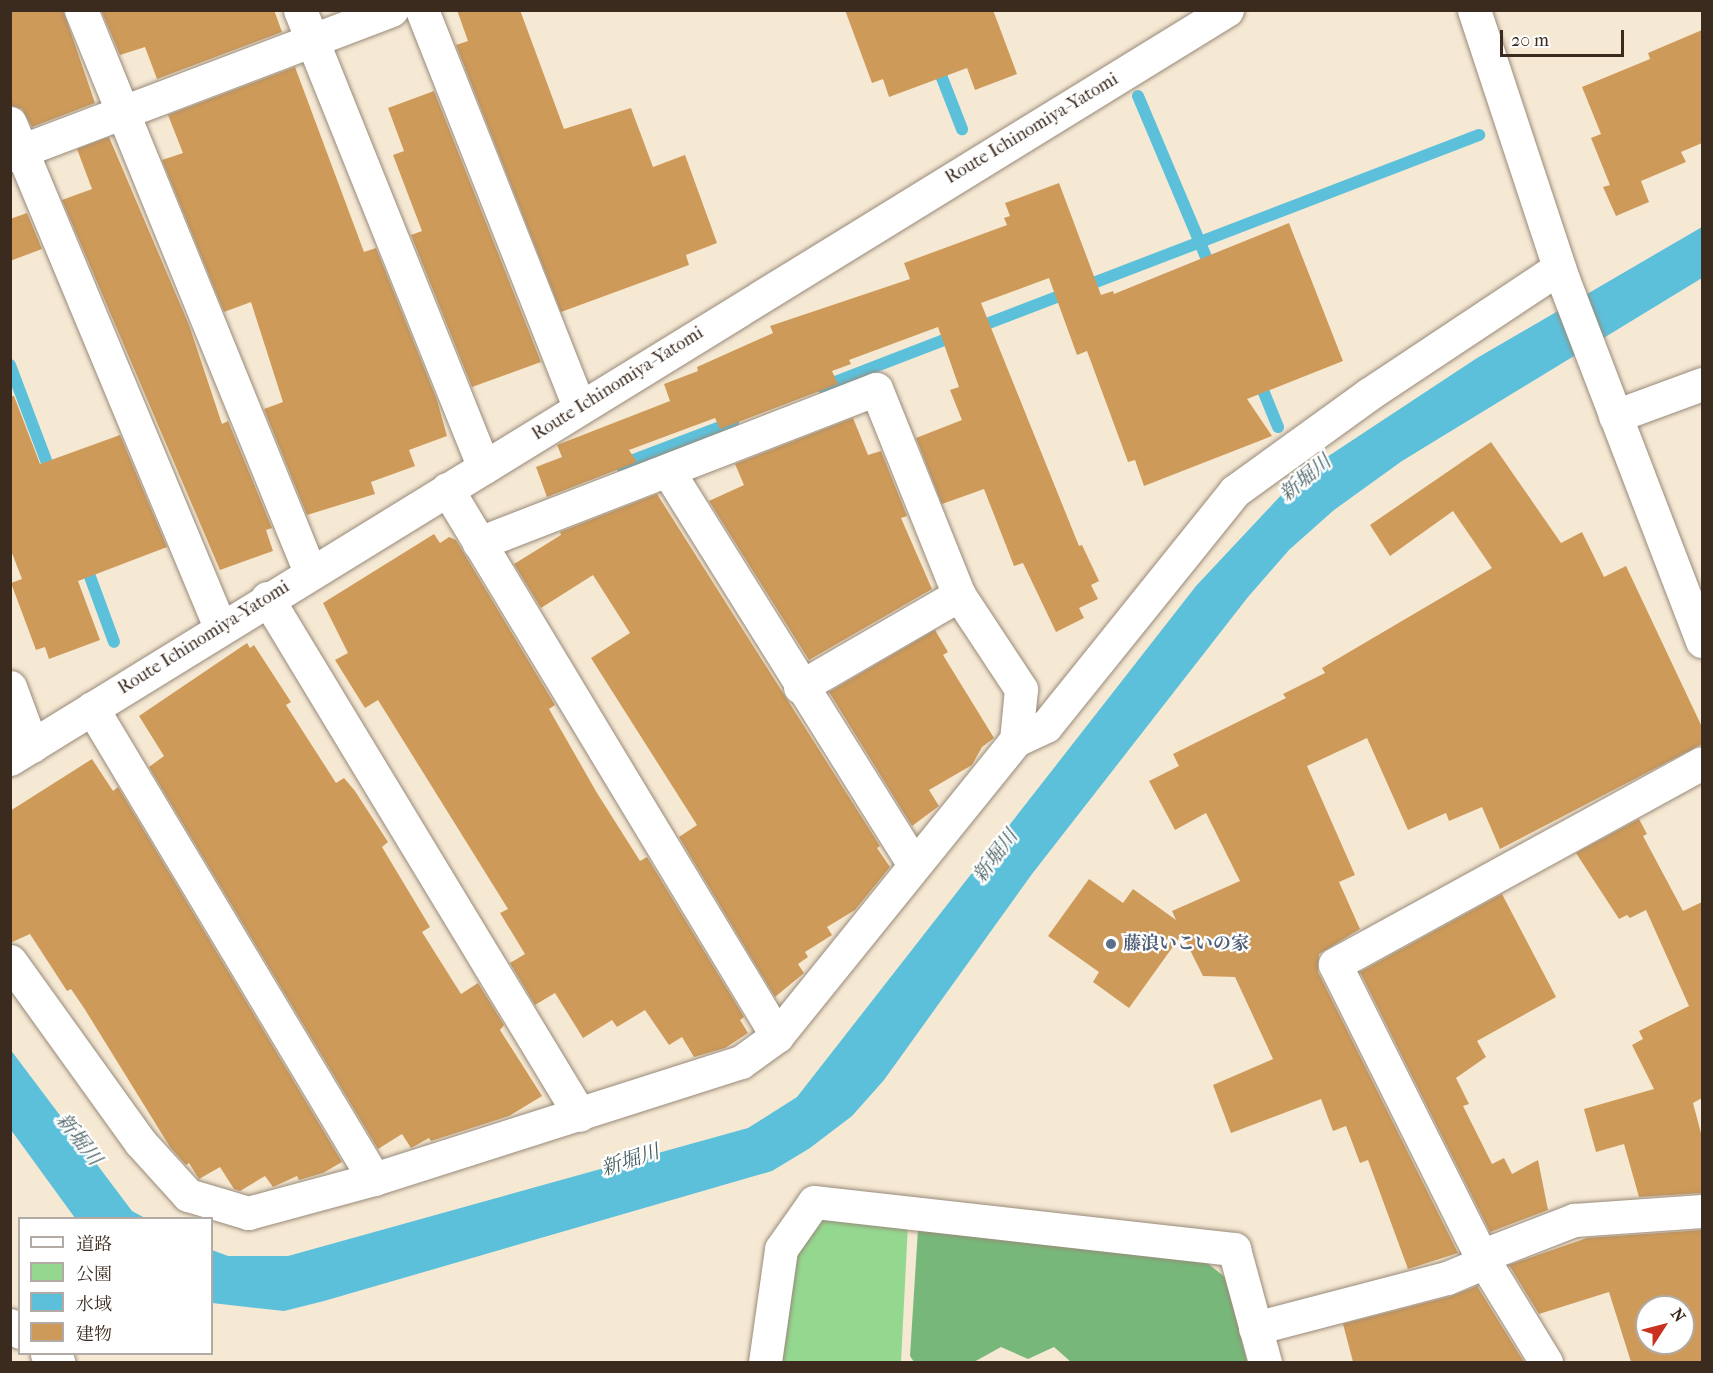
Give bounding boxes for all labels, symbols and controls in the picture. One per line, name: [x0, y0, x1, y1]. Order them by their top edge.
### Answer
scale bar: [1503, 18, 1628, 56]
text: 20 m: [1511, 30, 1549, 51]
street label: Route Ichinomiya-Yatomi: [942, 69, 1122, 189]
street label: Route Ichinomiya-Yatomi: [528, 322, 708, 446]
water label: 新堀川: [1274, 450, 1336, 506]
street label: Route Ichinomiya-Yatomi: [114, 576, 294, 700]
water label: 新堀川: [967, 825, 1023, 887]
place label: 藤浪いこいの家: [1123, 933, 1249, 955]
marker: 藤浪いこいの家: [1104, 937, 1118, 951]
water label: 新堀川: [51, 1108, 107, 1170]
water label: 新堀川: [598, 1139, 662, 1181]
legend: [18, 1217, 213, 1355]
text: 道路: [76, 1234, 112, 1255]
text: 公園: [76, 1264, 112, 1285]
text: 水域: [76, 1294, 112, 1315]
north arrow: [1635, 1295, 1695, 1355]
text: N: [1667, 1305, 1690, 1326]
text: 建物: [76, 1324, 112, 1345]

